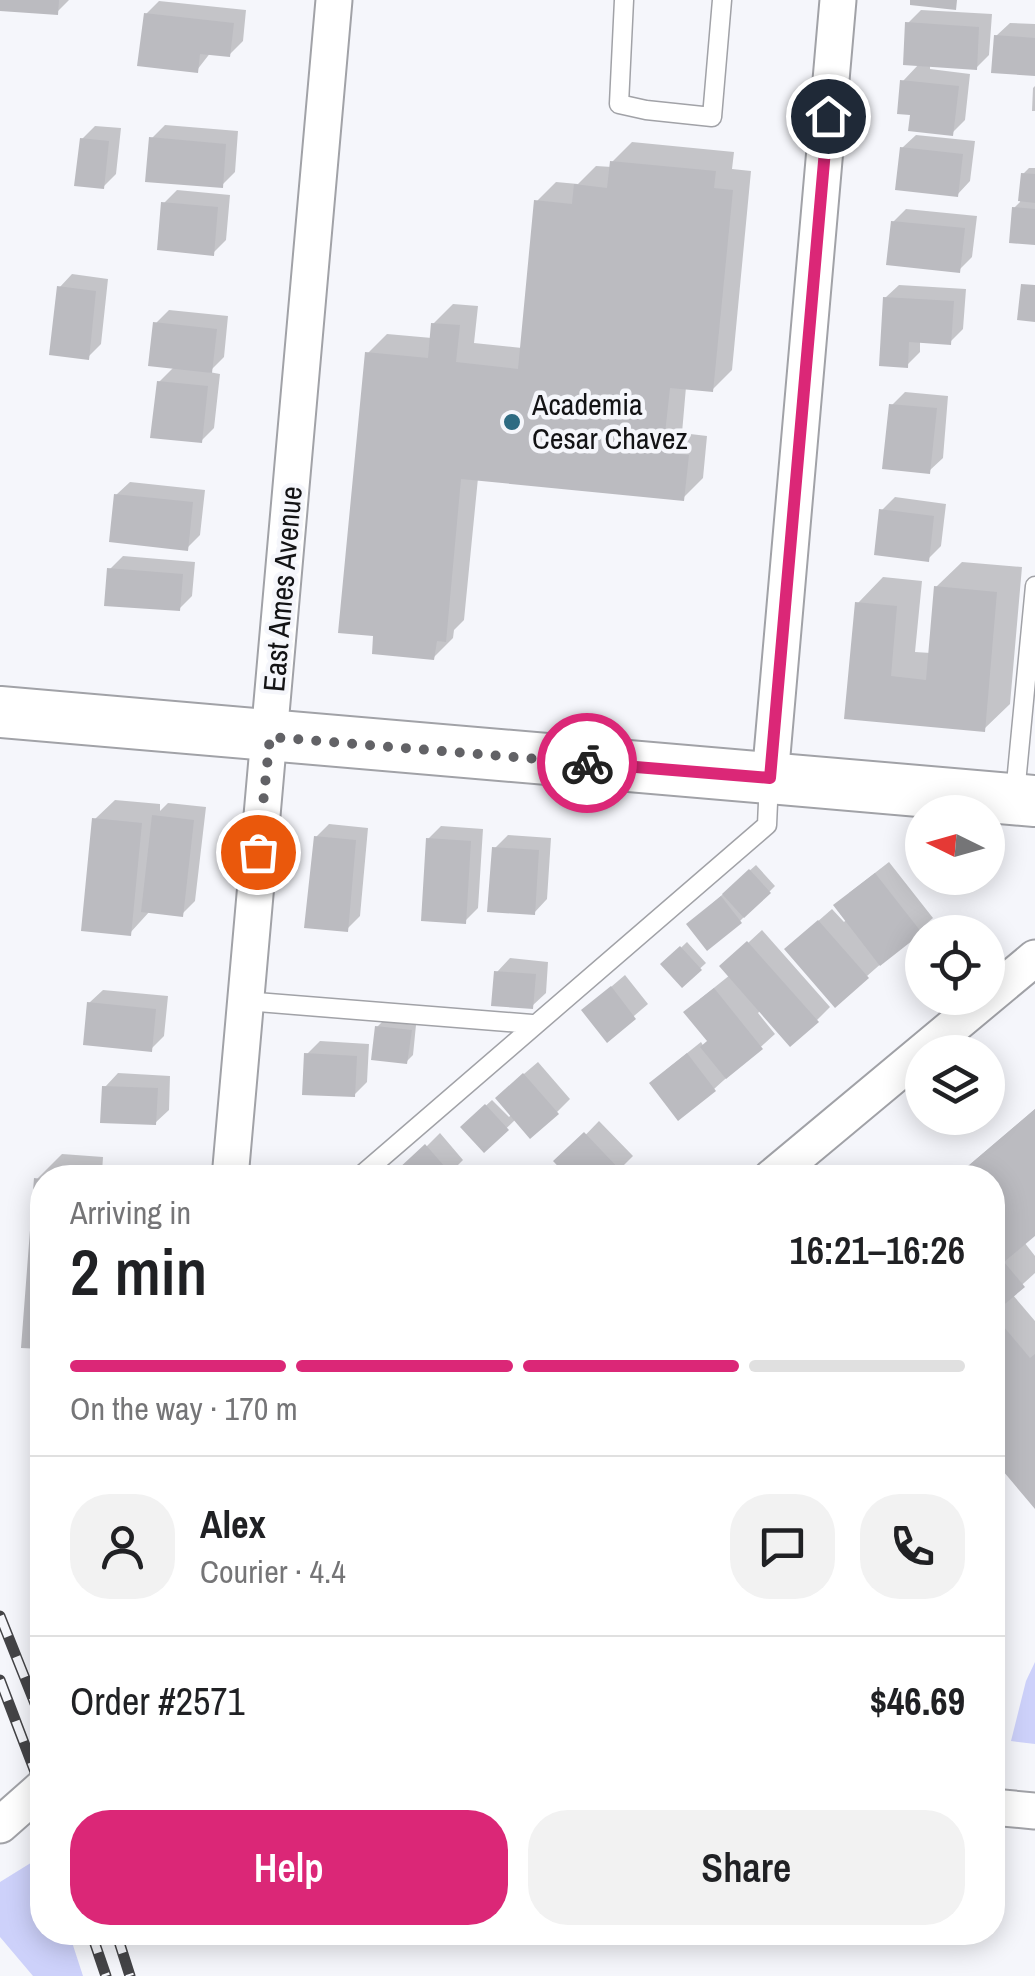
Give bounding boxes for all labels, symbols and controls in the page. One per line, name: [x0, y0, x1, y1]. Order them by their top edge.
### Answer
pin: [786, 74, 871, 159]
icon: home: [801, 89, 856, 144]
place label: Academia Cesar Chavez: [531, 384, 688, 458]
marker: Academia Cesar Chavez: [501, 411, 523, 433]
street label: East Ames Avenue: [253, 485, 311, 693]
courier: [537, 713, 637, 813]
icon: bike: [560, 736, 615, 791]
north arrow: [905, 795, 1005, 895]
map controls: [905, 795, 1005, 1135]
pin: [216, 810, 301, 895]
icon: bag: [231, 825, 286, 880]
button: locate: [905, 915, 1005, 1015]
button: layers: [905, 1035, 1005, 1135]
text: Arriving in: [70, 1191, 191, 1234]
text: 16:21–16:26: [789, 1225, 965, 1276]
text: 2 min: [70, 1228, 207, 1315]
text: On the way · 170 m: [70, 1387, 298, 1430]
button: person: [70, 1494, 175, 1599]
button: chat: [730, 1494, 835, 1599]
button: phone: [860, 1494, 965, 1599]
text: Alex: [200, 1499, 266, 1550]
text: Courier · 4.4: [200, 1550, 346, 1593]
text: Order #2571: [70, 1676, 245, 1727]
text: $46.69: [870, 1676, 965, 1727]
button: Help: [70, 1810, 508, 1925]
button: Share: [528, 1810, 965, 1925]

